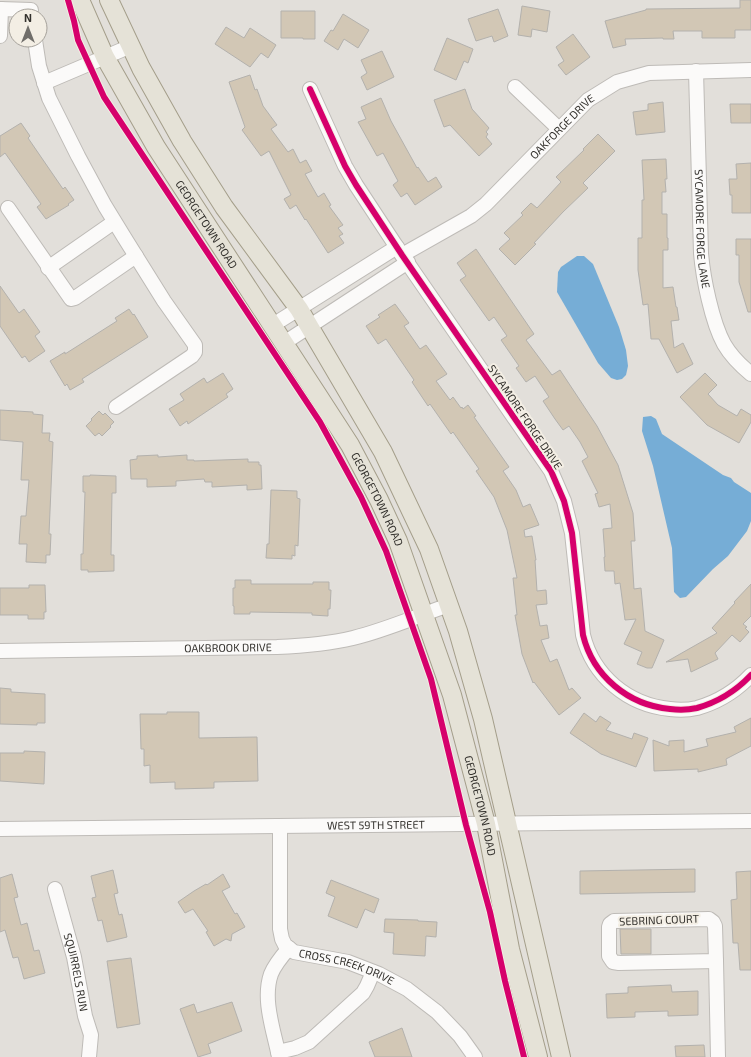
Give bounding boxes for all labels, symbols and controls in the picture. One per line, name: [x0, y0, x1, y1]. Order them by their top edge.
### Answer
north arrow: [8, 8, 48, 48]
text: N: [24, 11, 32, 24]
street label: OAKFORGE DRIVE: [527, 91, 596, 161]
street label: SYCAMORE FORGE LANE: [693, 169, 713, 289]
street label: GEORGETOWN ROAD: [173, 177, 240, 271]
street label: SYCAMORE FORGE DRIVE: [486, 362, 565, 471]
street label: GEORGETOWN ROAD: [349, 450, 406, 548]
street label: OAKBROOK DRIVE: [184, 640, 272, 654]
street label: GEORGETOWN ROAD: [462, 754, 499, 857]
street label: WEST 59TH STREET: [327, 817, 426, 832]
street label: SEBRING COURT: [619, 912, 700, 927]
street label: SQUIRRELS RUN: [62, 932, 91, 1012]
street label: CROSS CREEK DRIVE: [298, 946, 397, 987]

